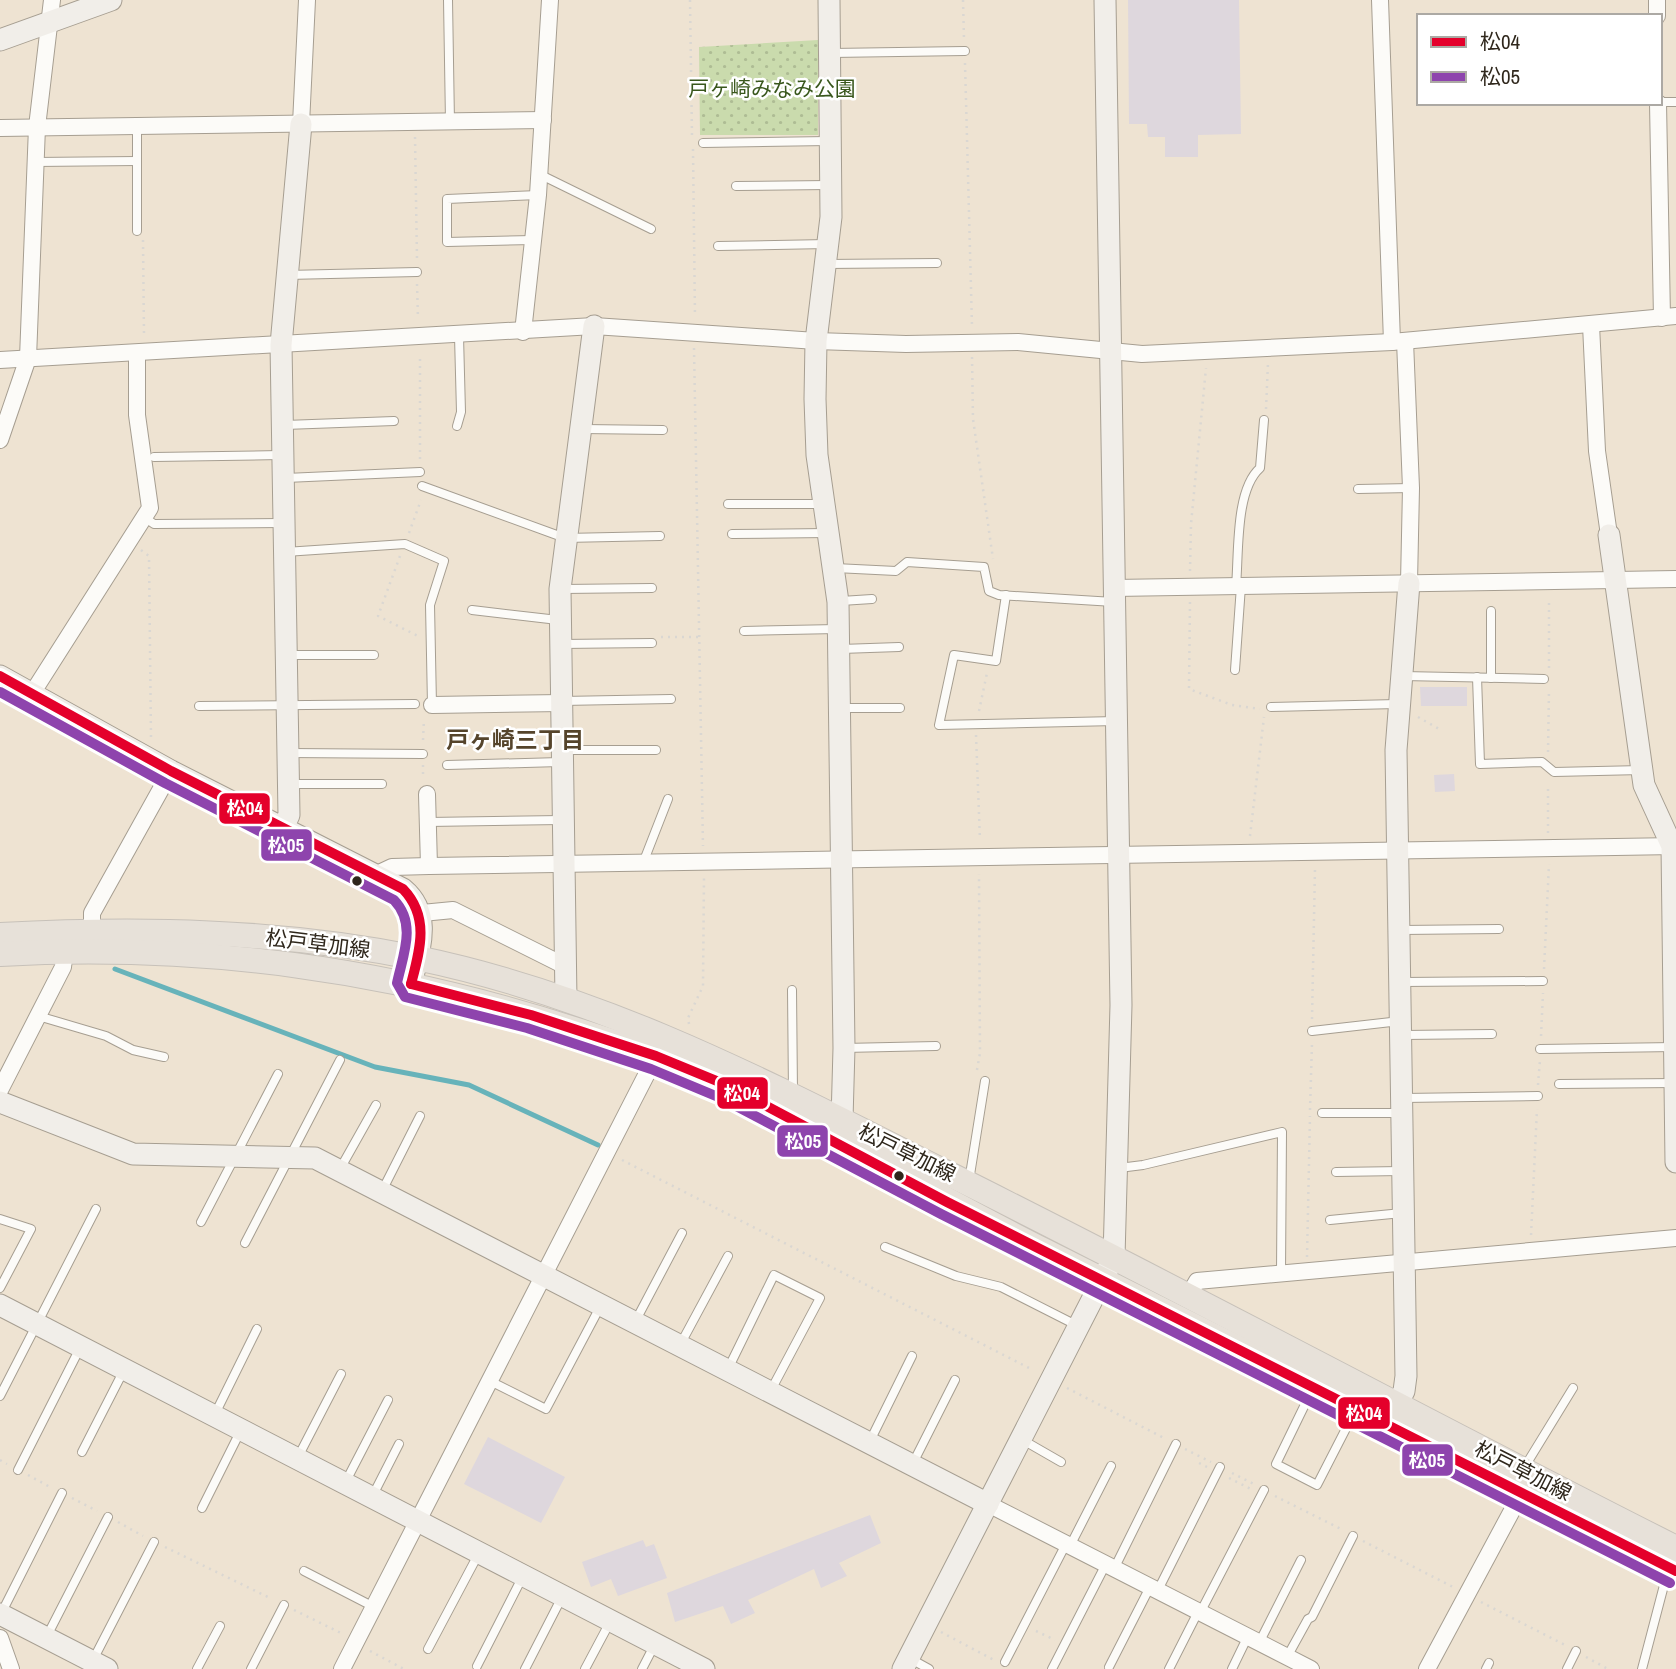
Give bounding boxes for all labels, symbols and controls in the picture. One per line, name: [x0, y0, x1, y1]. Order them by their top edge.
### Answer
legend: [1417, 14, 1662, 105]
text: 松04: [1480, 27, 1521, 56]
text: 松05: [1480, 62, 1520, 91]
park label: 戸ヶ崎みなみ公園: [688, 74, 856, 103]
district label: 戸ヶ崎三丁目: [446, 724, 584, 755]
line badge: 松04: [218, 792, 271, 825]
text: 松04: [227, 795, 264, 821]
line badge: 松05: [260, 828, 313, 862]
text: 松05: [268, 832, 305, 858]
unlabelled marker: [350, 874, 364, 888]
street label: 松戸草加線: [264, 923, 372, 964]
line badge: 松04: [716, 1076, 769, 1110]
text: 松04: [724, 1080, 761, 1106]
street label: 松戸草加線: [854, 1117, 961, 1189]
line badge: 松05: [776, 1124, 829, 1158]
text: 松05: [785, 1128, 822, 1154]
unlabelled marker: [892, 1169, 906, 1183]
line badge: 松04: [1337, 1396, 1391, 1430]
text: 松04: [1346, 1400, 1383, 1426]
street label: 松戸草加線: [1470, 1434, 1577, 1507]
line badge: 松05: [1401, 1443, 1454, 1477]
text: 松05: [1409, 1447, 1446, 1473]

